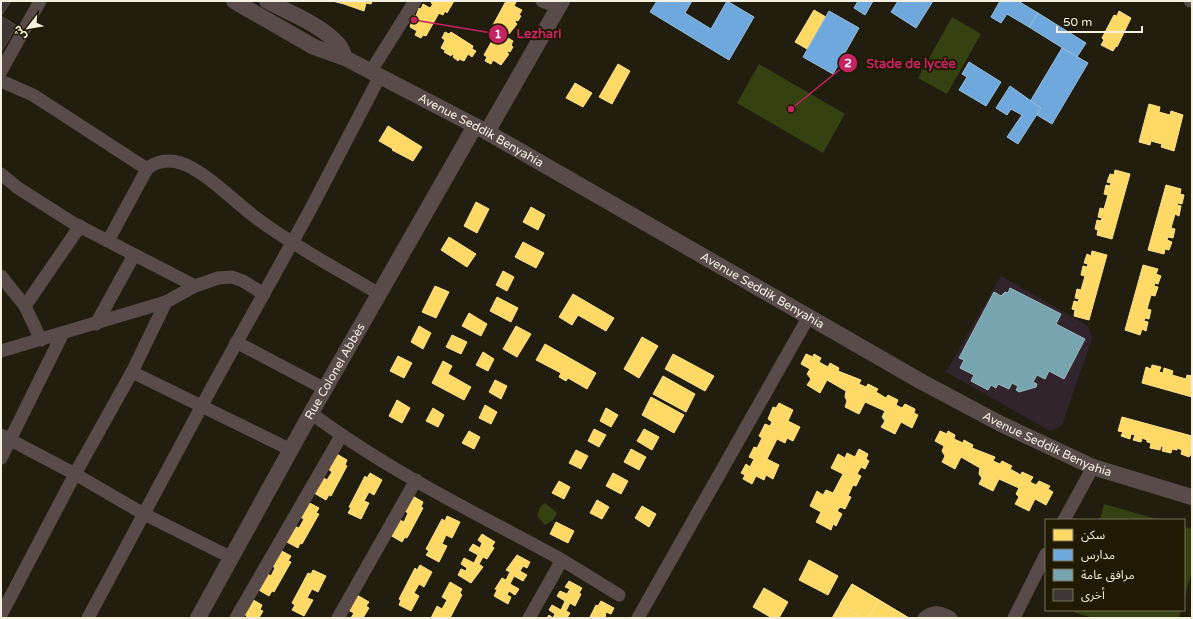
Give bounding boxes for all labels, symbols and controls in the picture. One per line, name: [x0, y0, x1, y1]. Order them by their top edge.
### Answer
north arrow: [8, 8, 48, 48]
scale bar: [1057, 8, 1142, 34]
text: 50 m: [1063, 15, 1092, 29]
callout: Lezhari: [488, 21, 569, 46]
text: ش: [10, 23, 29, 43]
text: Lezhari: [517, 26, 561, 42]
text: 1: [494, 27, 502, 41]
callout: Stade de lycée: [838, 51, 964, 76]
text: 2: [844, 56, 852, 70]
text: Stade de lycée: [866, 56, 956, 72]
street label: Avenue Seddik Benyahia: [416, 90, 546, 170]
street label: Avenue Seddik Benyahia: [698, 249, 827, 331]
street label: Rue Colonel Abbès: [302, 321, 368, 422]
street label: Avenue Seddik Benyahia: [980, 409, 1113, 479]
legend: [1045, 519, 1185, 611]
text: سكن: [1081, 528, 1105, 542]
text: مدارس: [1081, 548, 1115, 562]
text: مرافق عامة: [1081, 568, 1134, 583]
text: أخرى: [1081, 587, 1105, 602]

